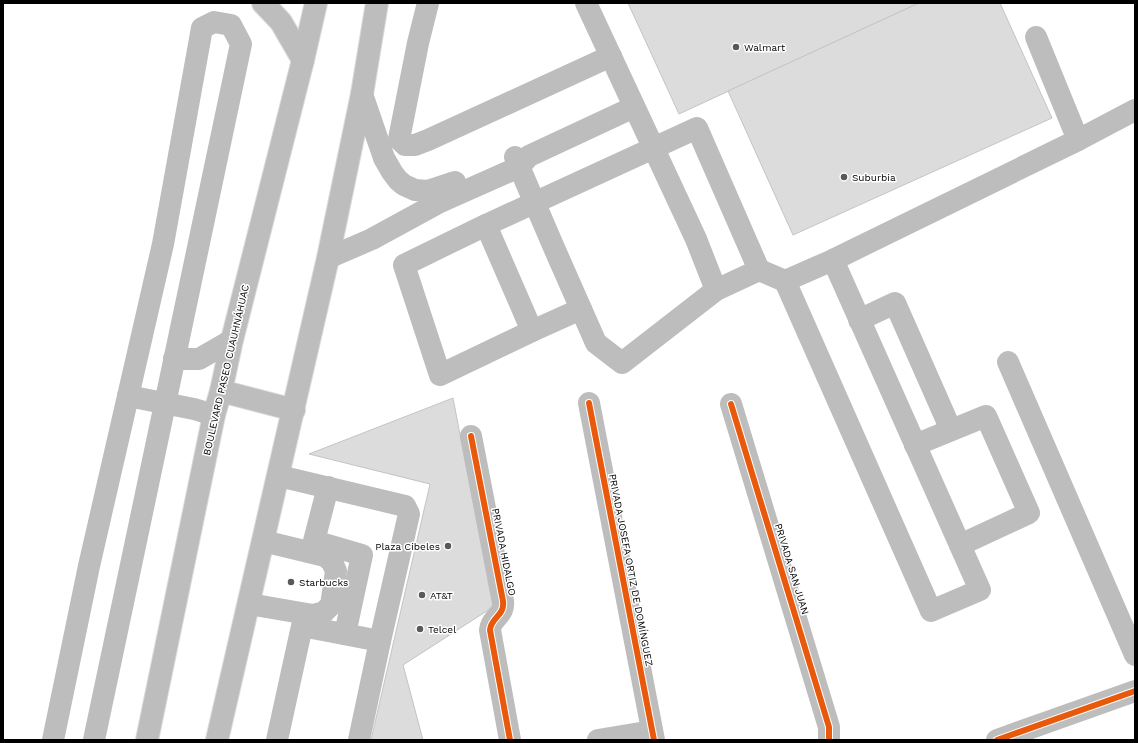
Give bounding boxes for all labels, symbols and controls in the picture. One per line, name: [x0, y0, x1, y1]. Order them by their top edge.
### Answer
marker: Walmart: [731, 42, 741, 52]
place label: Walmart: [744, 42, 786, 53]
marker: Suburbia: [839, 172, 849, 182]
place label: Suburbia: [852, 172, 896, 183]
street label: BOULEVARD PASEO CUAUHNÁHUAC: [201, 283, 251, 456]
street label: PRIVADA JOSEFA ORTIZ DE DOMÍNGUEZ: [607, 473, 655, 667]
street label: PRIVADA HIDALGO: [490, 507, 518, 597]
street label: PRIVADA SAN JUAN: [773, 522, 811, 616]
place label: Plaza Cibeles: [375, 541, 440, 552]
marker: Plaza Cibeles: [443, 541, 453, 551]
marker: Starbucks: [286, 577, 296, 587]
place label: Starbucks: [299, 577, 348, 588]
marker: AT&T: [417, 590, 427, 600]
place label: AT&T: [430, 590, 453, 601]
marker: Telcel: [415, 624, 425, 634]
place label: Telcel: [428, 624, 456, 635]

